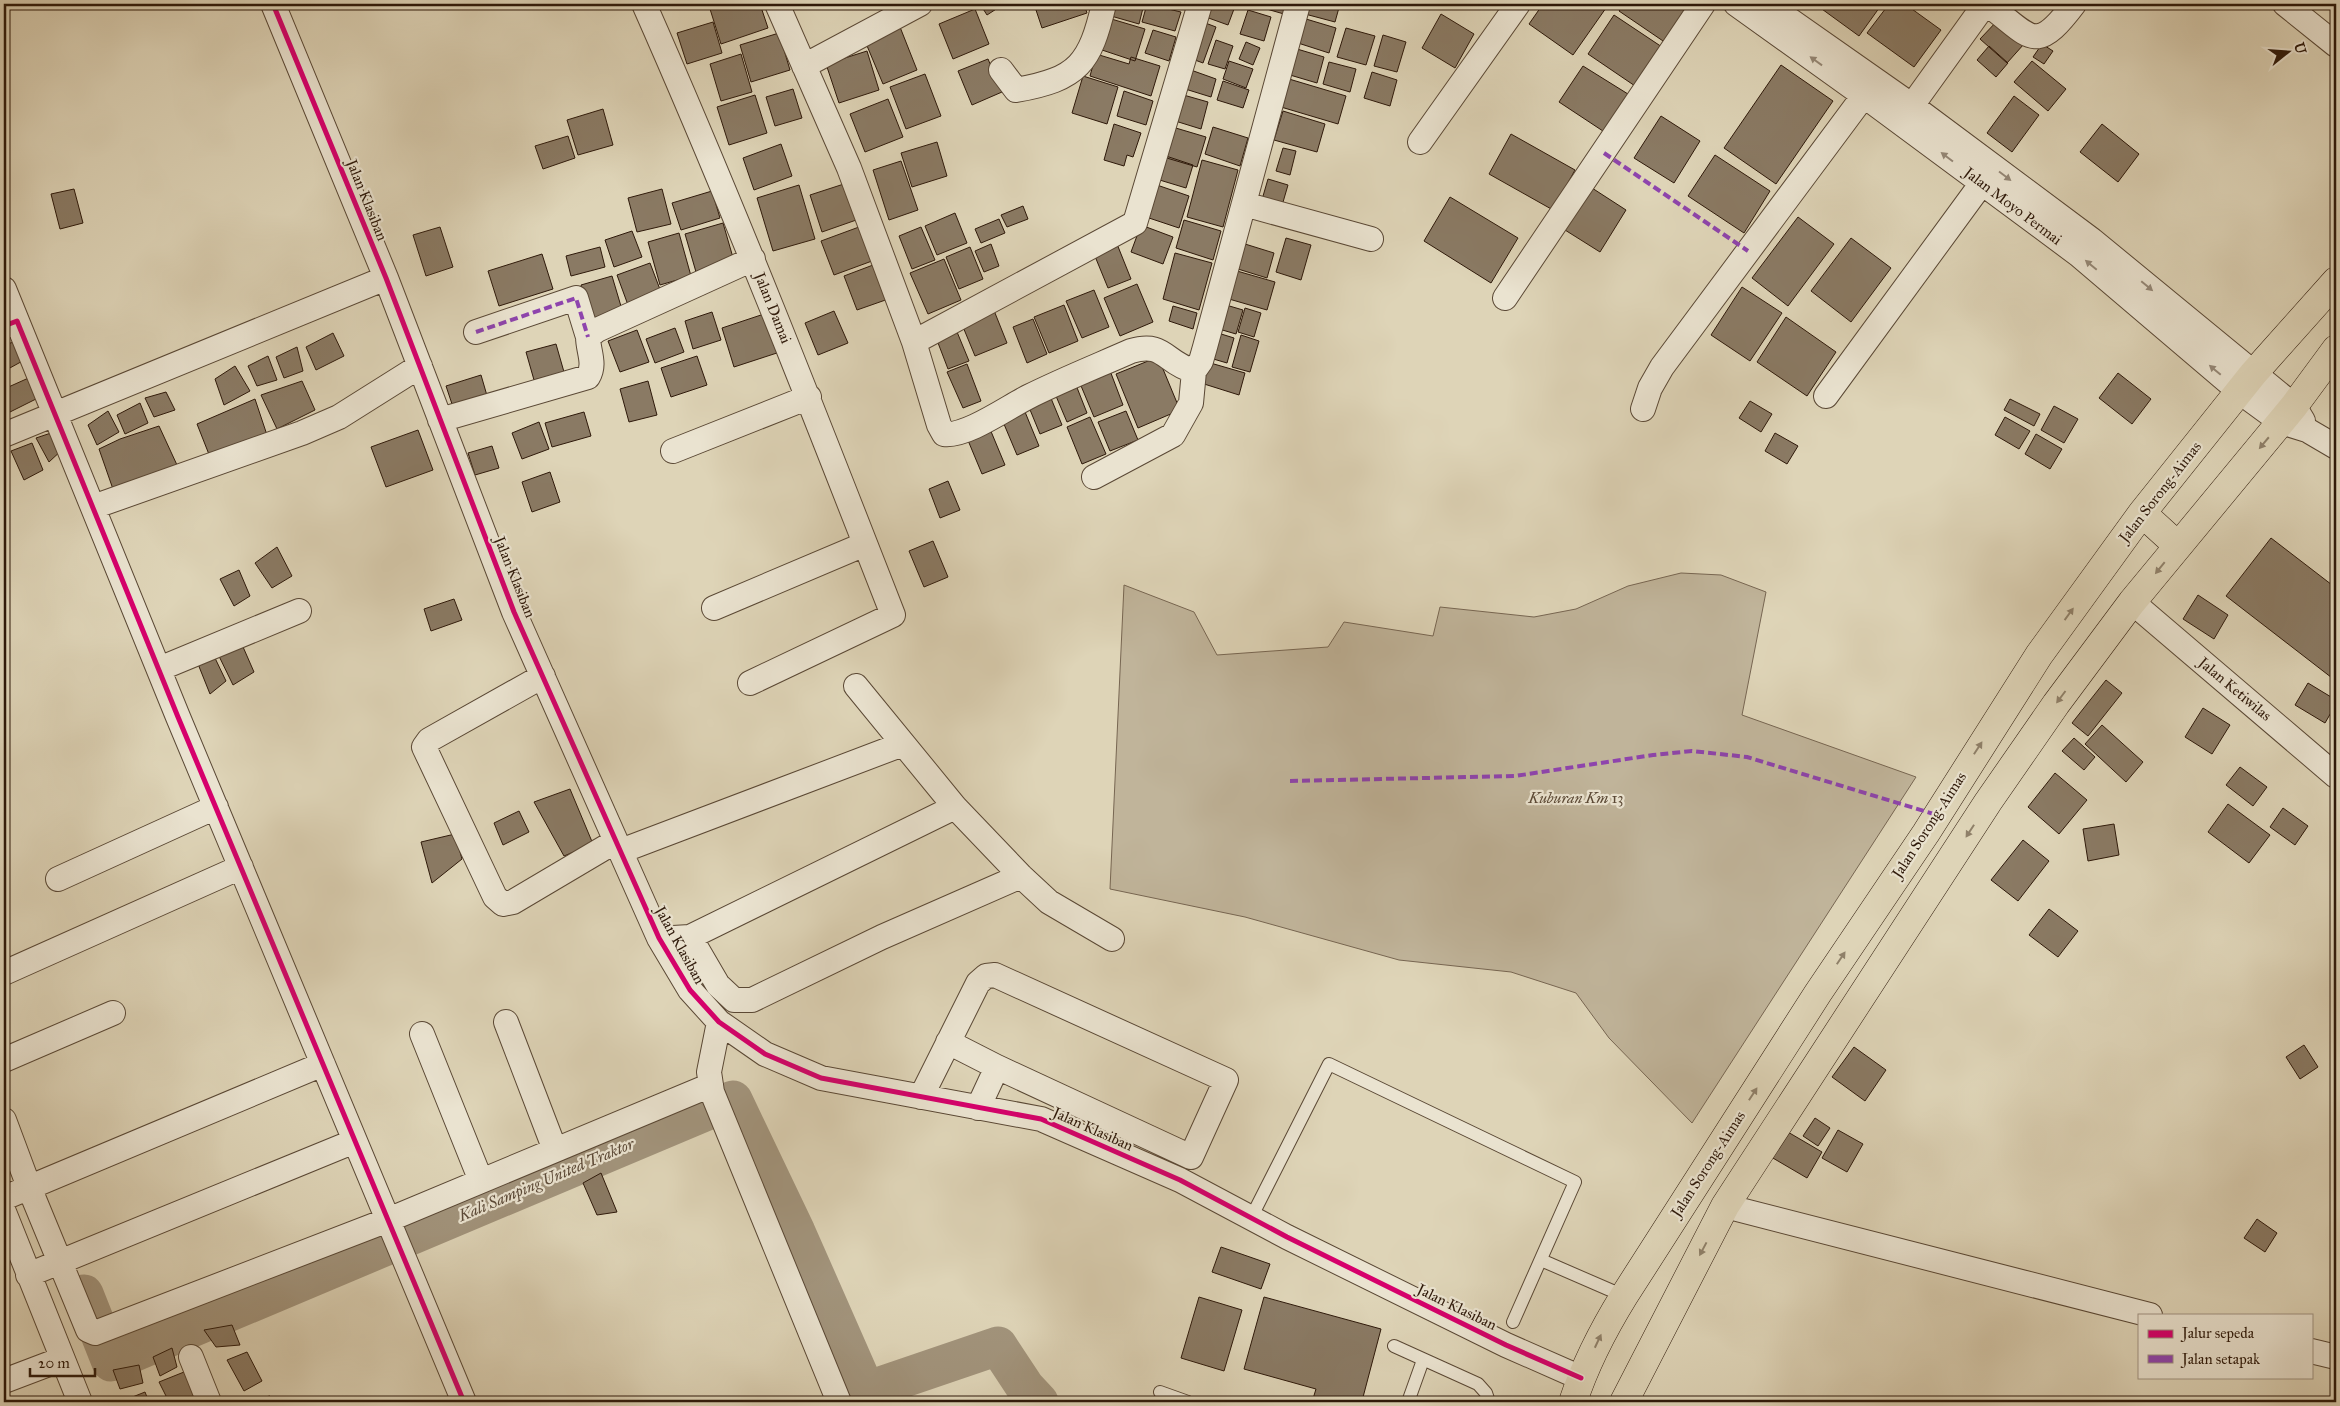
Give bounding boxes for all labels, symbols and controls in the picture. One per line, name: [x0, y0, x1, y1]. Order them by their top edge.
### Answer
north arrow: [2262, 28, 2312, 78]
text: U: [2290, 41, 2310, 57]
one-way arrow: [1809, 56, 1823, 66]
one-way arrow: [1940, 152, 1954, 162]
street label: Jalan Klasiban: [341, 155, 391, 244]
street label: Jalan Moyo Permai: [1958, 162, 2065, 249]
one-way arrow: [1998, 170, 2011, 181]
one-way arrow: [2085, 260, 2097, 271]
street label: Jalan Damai: [749, 268, 795, 347]
one-way arrow: [2140, 281, 2153, 292]
one-way arrow: [2209, 365, 2222, 376]
one-way arrow: [2258, 436, 2269, 449]
street label: Jalan Sorong-Aimas: [2114, 438, 2206, 548]
street label: Jalan Klasiban: [489, 532, 539, 621]
one-way arrow: [2154, 561, 2165, 574]
one-way arrow: [2064, 607, 2074, 621]
street label: Jalan Ketiwilas: [2193, 652, 2275, 725]
one-way arrow: [2056, 690, 2066, 704]
one-way arrow: [1973, 742, 1983, 755]
street label: Jalan Sorong-Aimas: [1887, 768, 1971, 884]
park label: Kuburan Km 13: [1527, 789, 1624, 807]
one-way arrow: [1965, 824, 1974, 838]
street label: Jalan Klasiban: [649, 901, 709, 987]
one-way arrow: [1837, 951, 1846, 965]
one-way arrow: [1748, 1087, 1757, 1101]
street label: Jalan Klasiban: [1048, 1102, 1136, 1156]
street label: Jalan Sorong-Aimas: [1666, 1107, 1750, 1223]
water label: Kali Samping United Traktor: [455, 1133, 639, 1226]
one-way arrow: [1698, 1242, 1707, 1256]
street label: Jalan Klasiban: [1412, 1279, 1500, 1335]
legend: [2138, 1314, 2312, 1378]
text: Jalur sepeda: [2180, 1324, 2255, 1343]
one-way arrow: [1595, 1334, 1603, 1348]
scale bar: [30, 1346, 95, 1378]
text: Jalan setapak: [2180, 1350, 2260, 1369]
text: 20 m: [38, 1354, 70, 1372]

